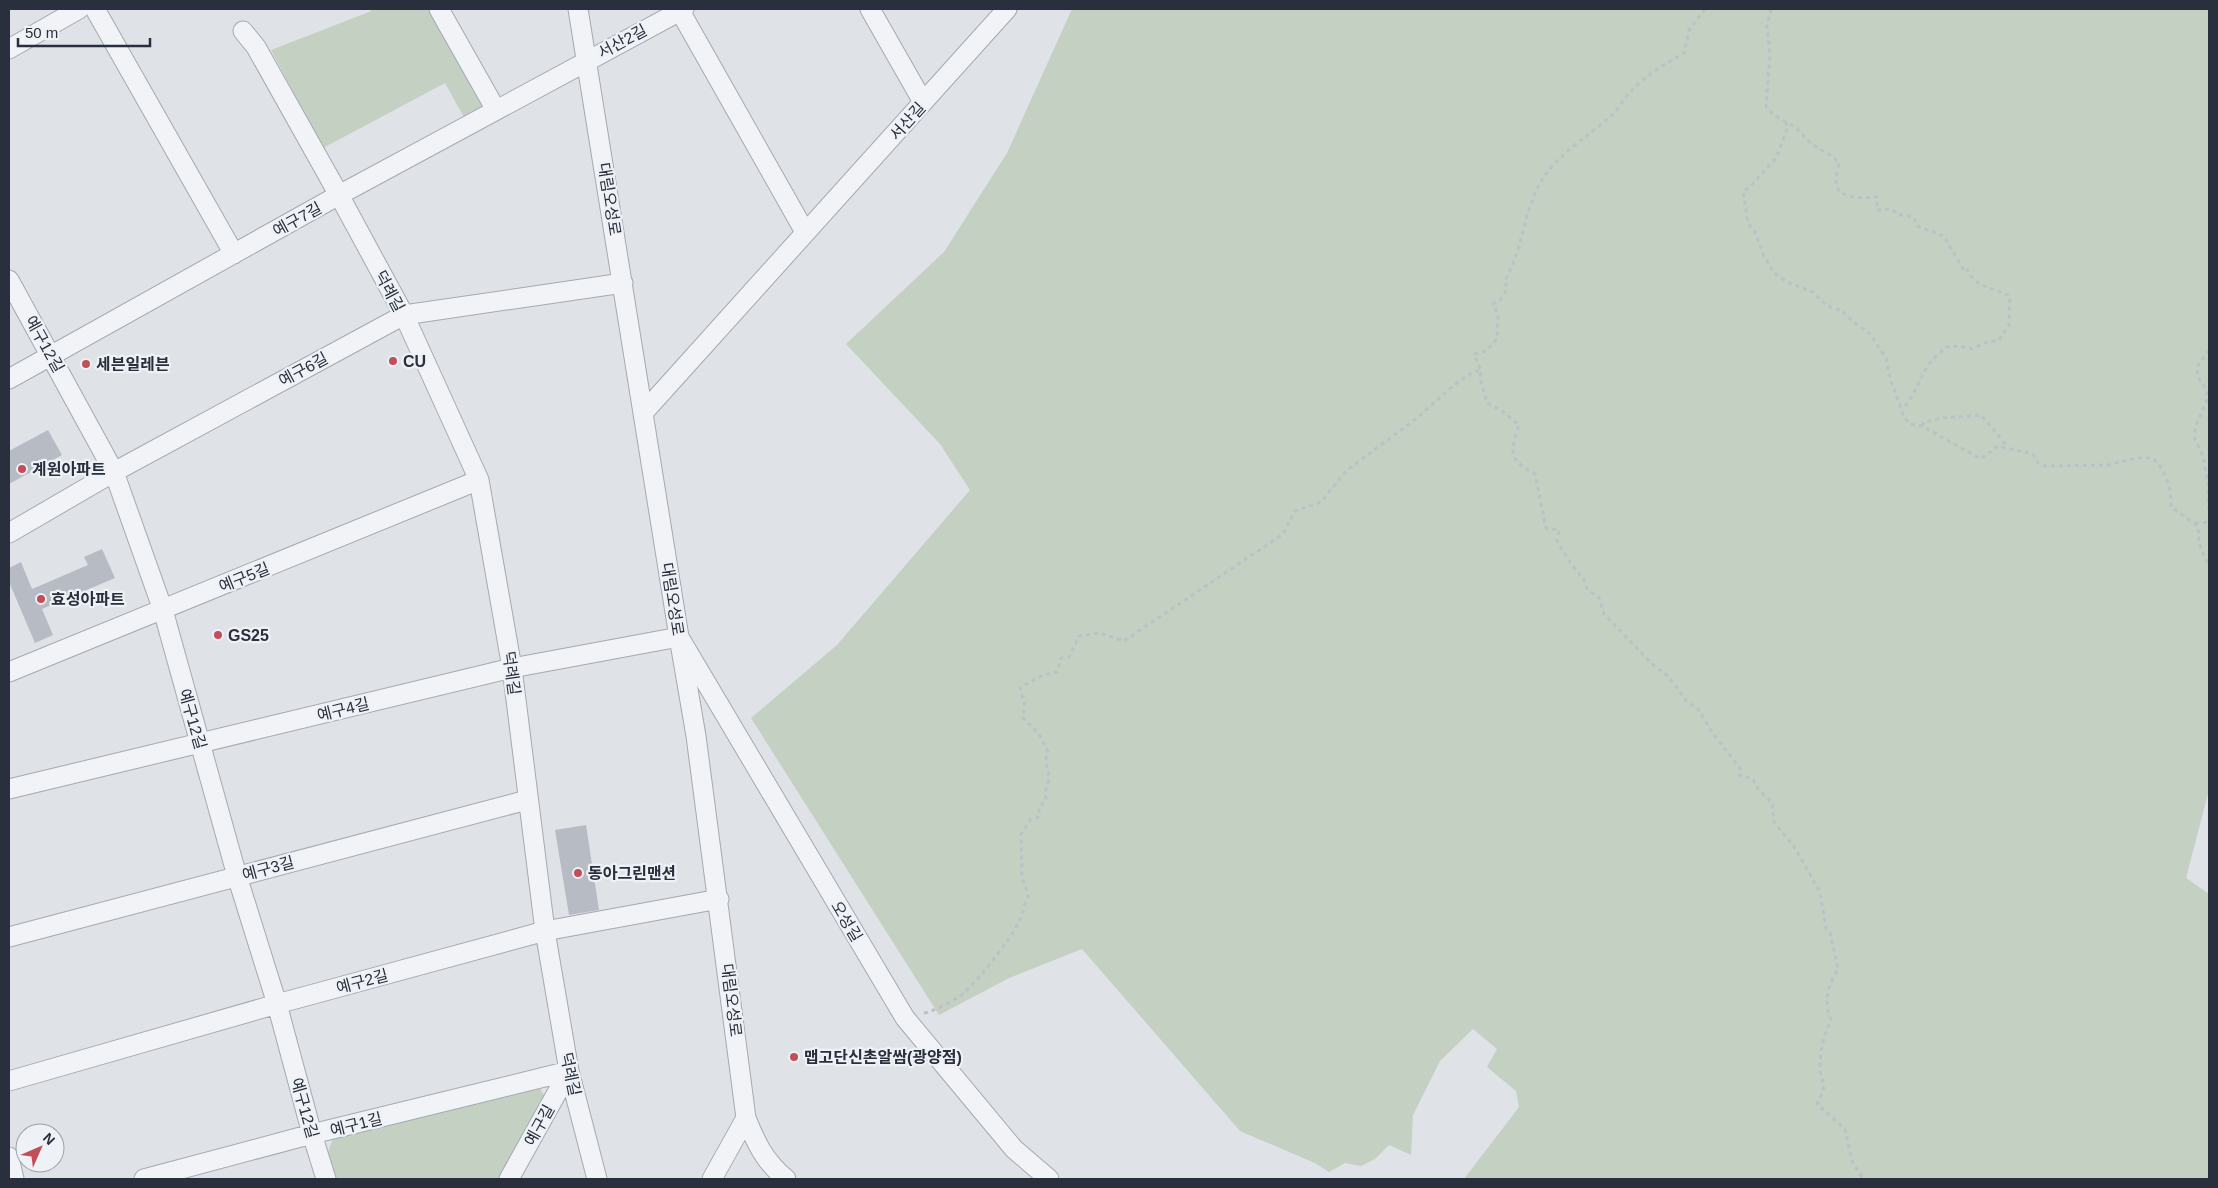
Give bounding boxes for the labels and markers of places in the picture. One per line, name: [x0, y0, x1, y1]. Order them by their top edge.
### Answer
place label: CU: [403, 353, 426, 370]
marker: CU: [387, 355, 399, 367]
place label: 세븐일레븐: [96, 356, 170, 373]
marker: 세븐일레븐: [80, 358, 92, 370]
place label: 계원아파트: [32, 461, 106, 478]
marker: 계원아파트: [16, 463, 28, 475]
place label: 효성아파트: [51, 591, 125, 608]
marker: 효성아파트: [35, 593, 47, 605]
place label: GS25: [228, 627, 269, 644]
marker: GS25: [212, 629, 224, 641]
place label: 동아그린맨션: [588, 865, 676, 882]
marker: 동아그린맨션: [572, 867, 584, 879]
place label: 맵고단신촌알쌈(광양점): [804, 1049, 962, 1066]
marker: 맵고단신촌알쌈(광양점): [788, 1051, 800, 1063]

